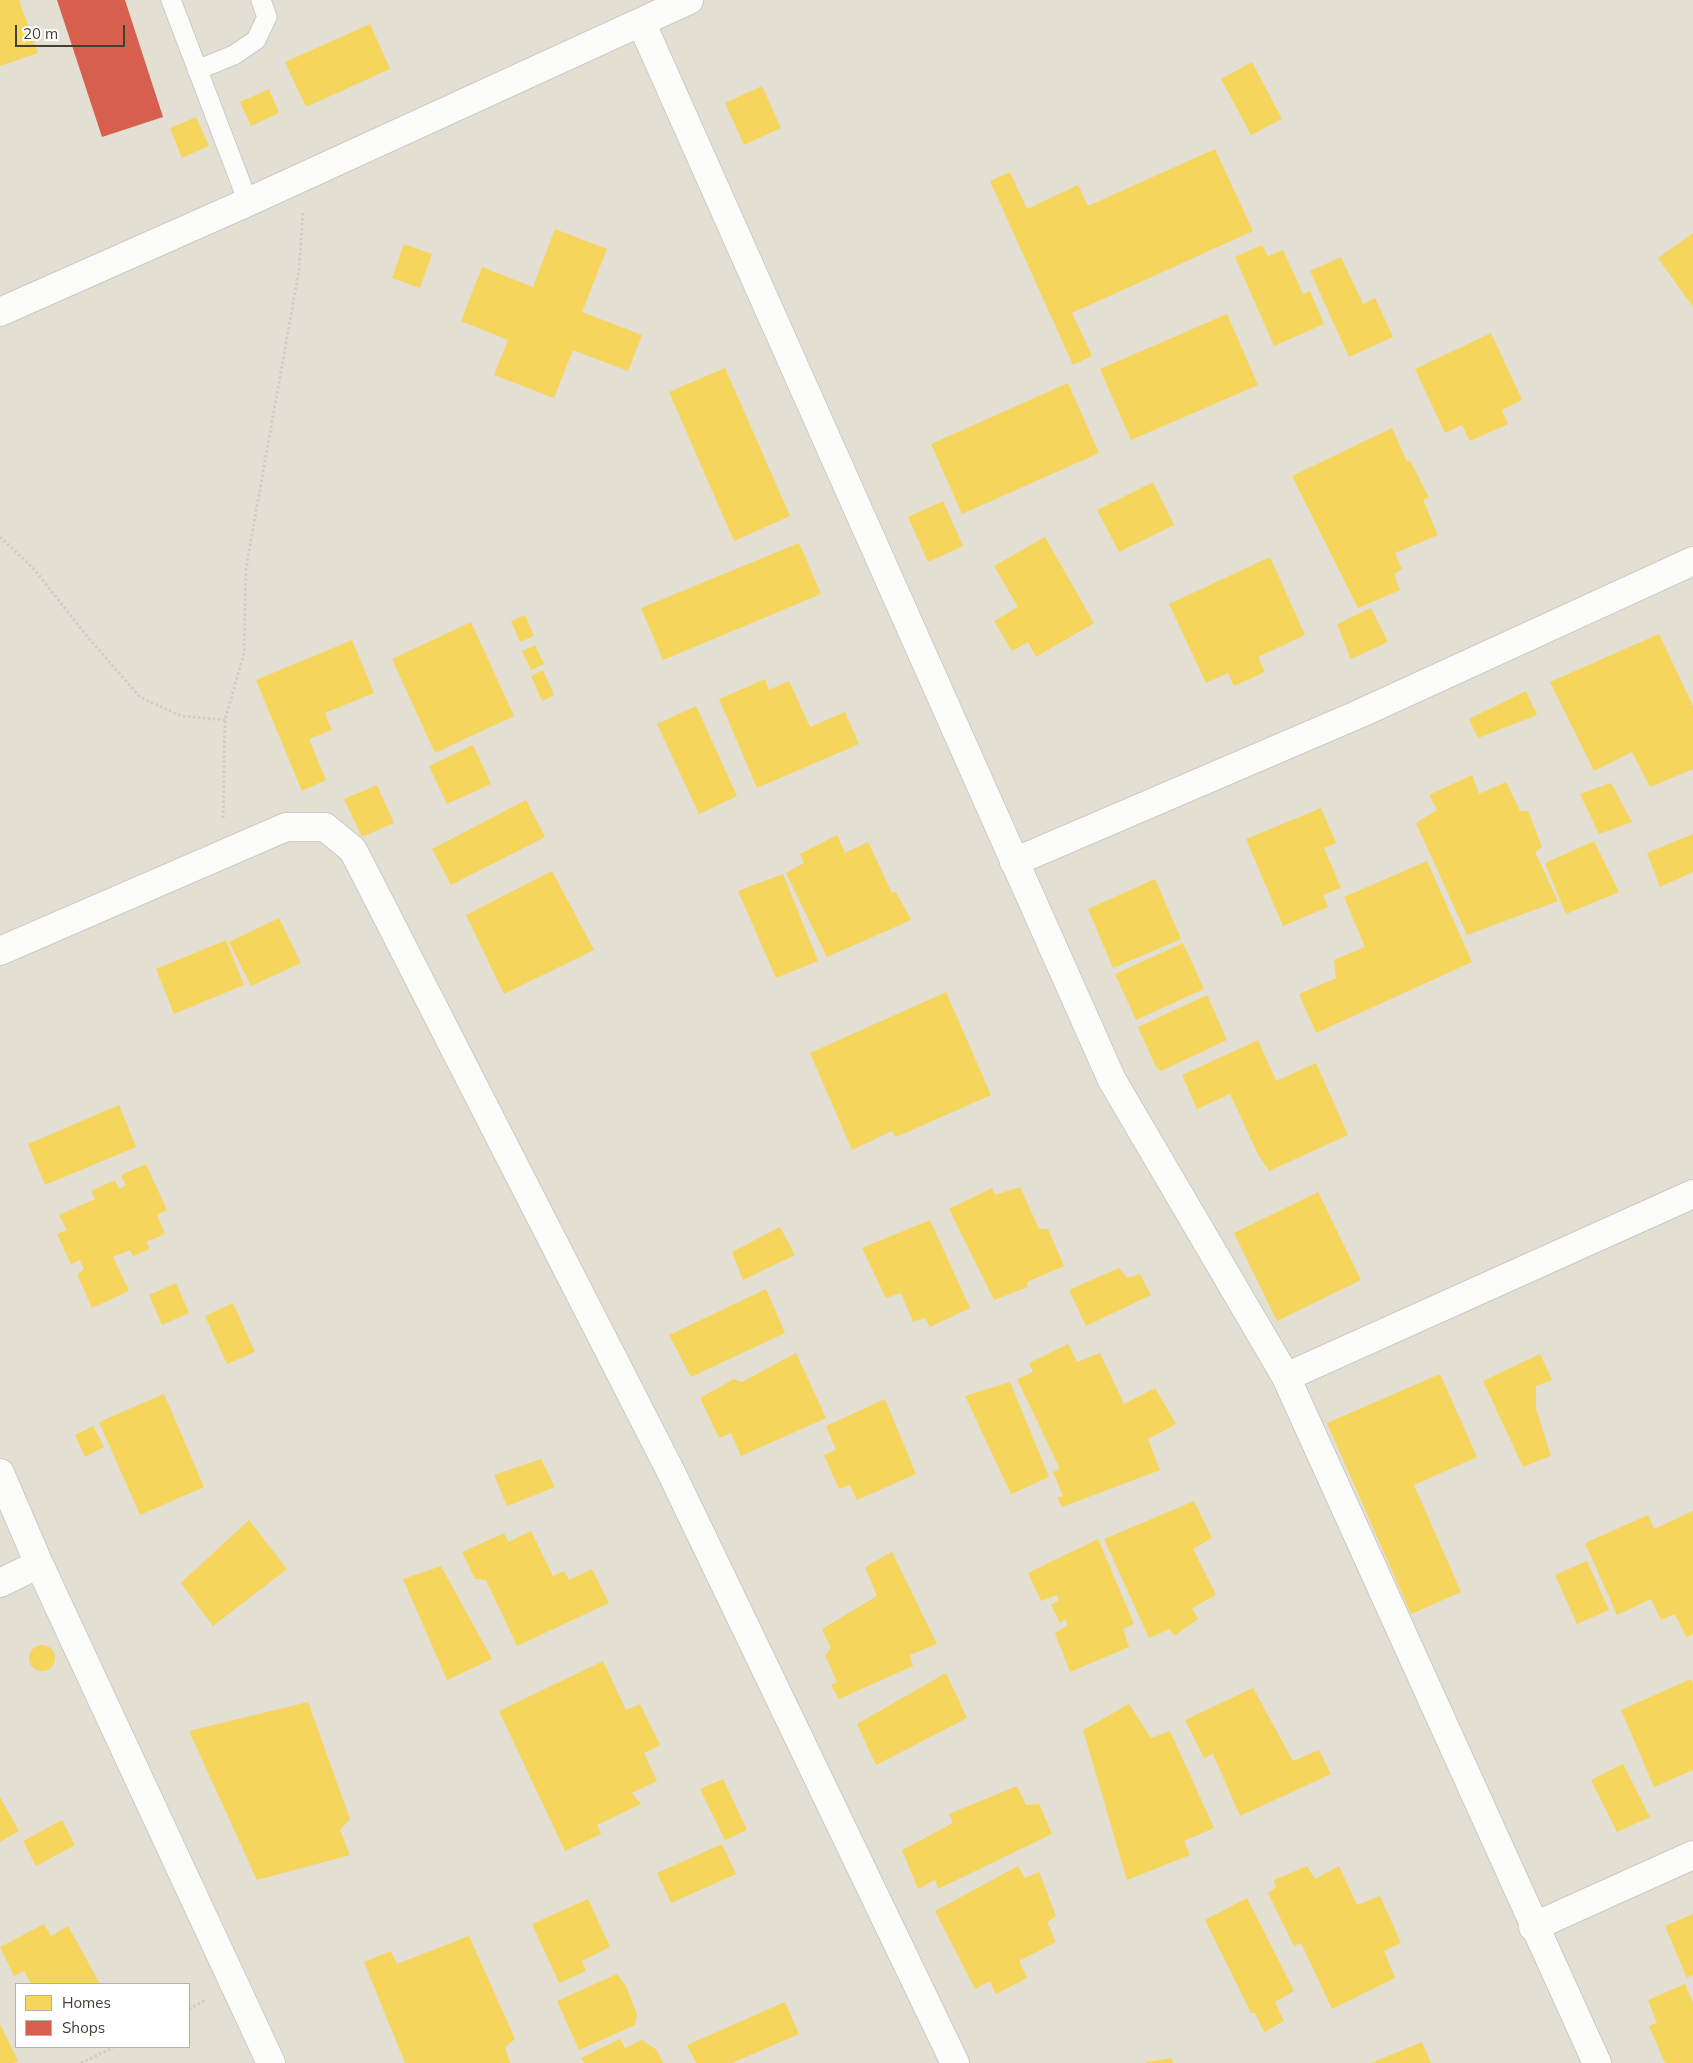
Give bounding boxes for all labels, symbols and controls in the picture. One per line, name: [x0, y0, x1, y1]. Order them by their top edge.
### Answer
scale bar: [18, 15, 128, 47]
text: 20 m: [23, 24, 58, 43]
legend: [15, 1983, 190, 2048]
text: Homes: [62, 1993, 111, 2012]
text: Shops: [62, 2018, 105, 2037]

